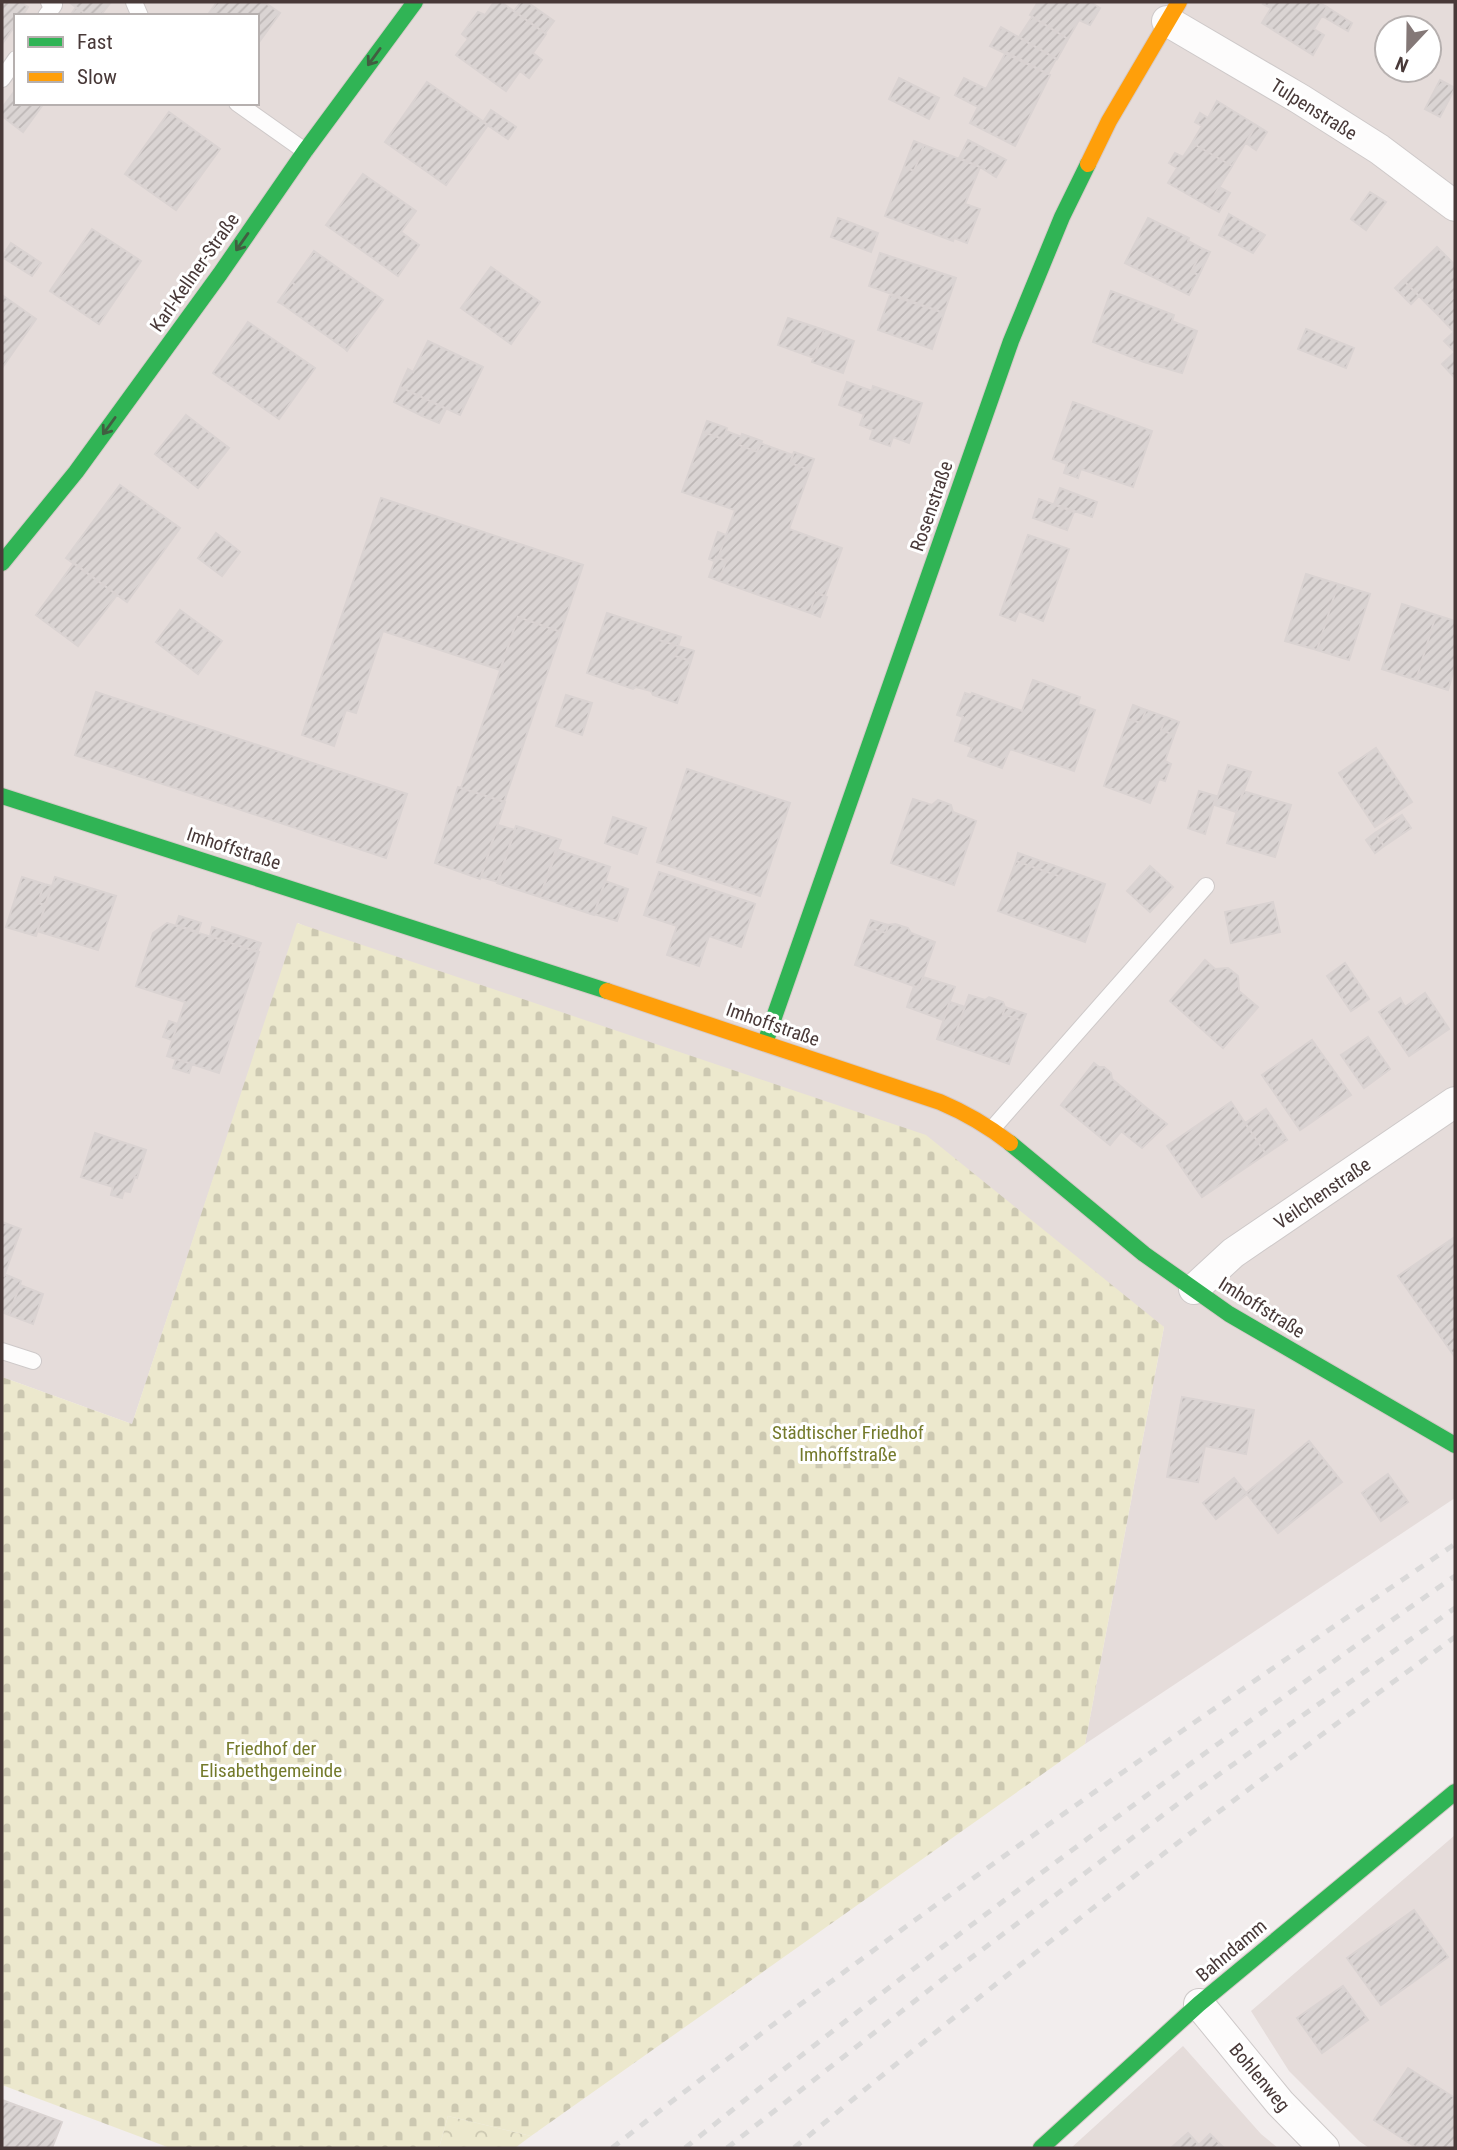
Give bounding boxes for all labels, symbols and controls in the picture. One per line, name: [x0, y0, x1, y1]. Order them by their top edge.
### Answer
legend: [14, 14, 259, 105]
north arrow: [1373, 14, 1443, 84]
text: Fast: [77, 30, 113, 54]
one-way arrow: [367, 47, 382, 66]
text: N: [1392, 51, 1412, 77]
text: Slow: [77, 65, 117, 89]
street label: Tulpenstraße: [1266, 74, 1361, 145]
street label: Karl-Kellner-Straße: [145, 208, 244, 336]
one-way arrow: [235, 232, 249, 251]
one-way arrow: [102, 417, 117, 436]
street label: Rosenstraße: [905, 458, 958, 554]
street label: Imhoffstraße: [184, 822, 284, 874]
street label: Imhoffstraße: [723, 998, 823, 1051]
street label: Veilchenstraße: [1270, 1153, 1375, 1234]
street label: Imhoffstraße: [1214, 1272, 1309, 1343]
park label: Städtischer Friedhof Imhoffstraße: [772, 1421, 924, 1466]
park label: Friedhof der Elisabethgemeinde: [200, 1737, 342, 1782]
street label: Bahndamm: [1191, 1914, 1271, 1987]
street label: Bohlenweg: [1224, 2038, 1295, 2116]

